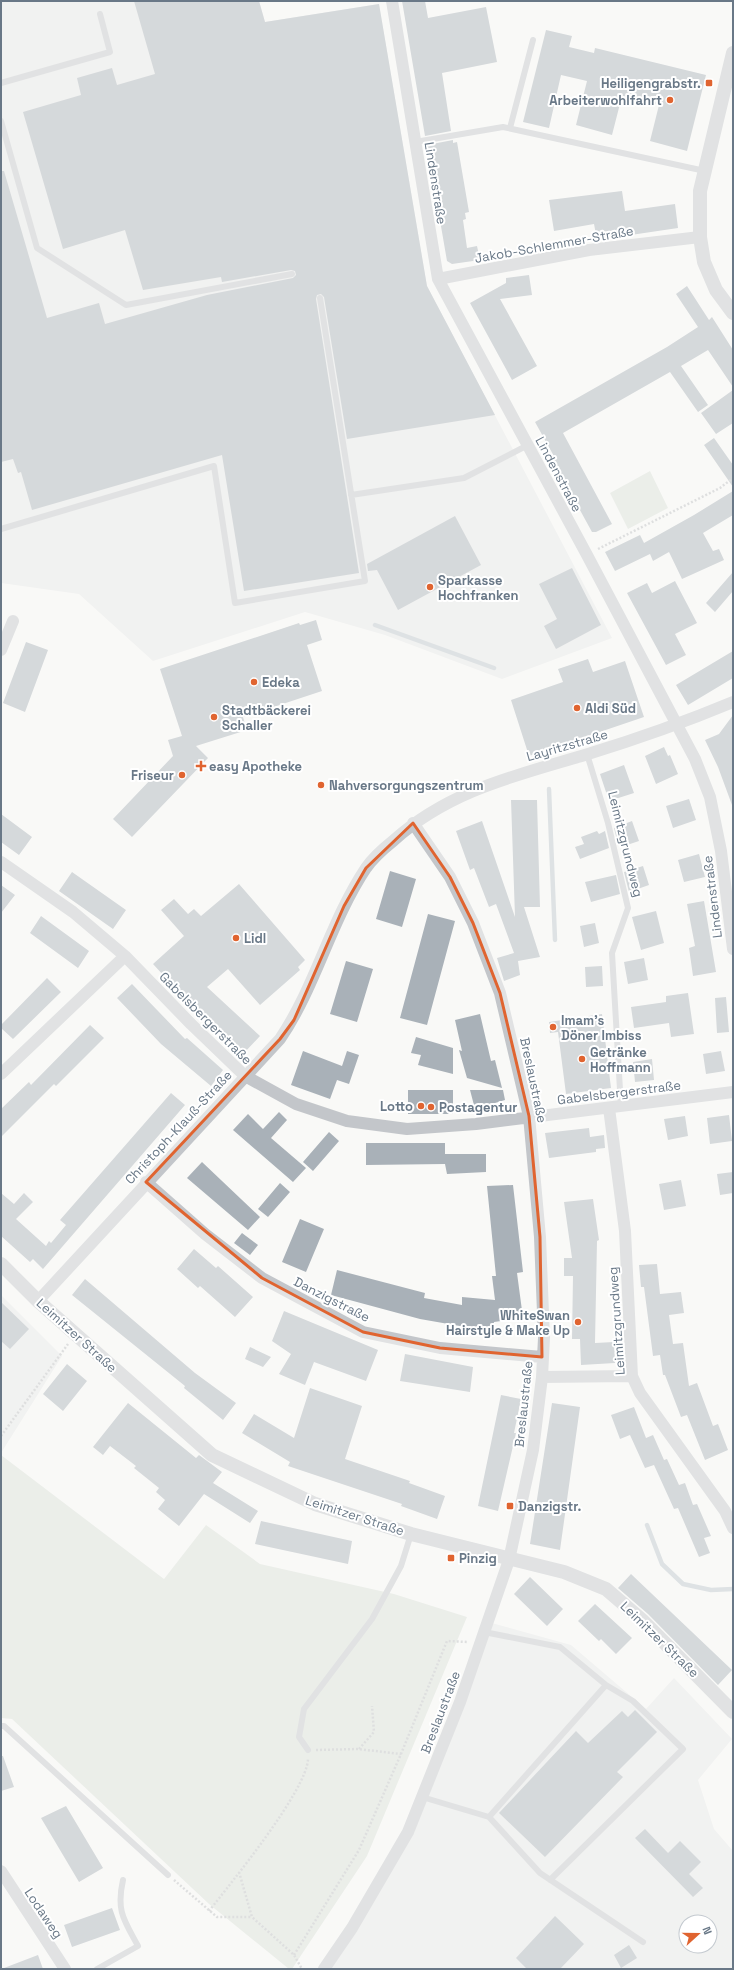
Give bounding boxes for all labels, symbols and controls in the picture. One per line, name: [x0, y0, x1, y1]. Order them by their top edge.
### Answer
place label: Heiligengrabstr.: [601, 75, 701, 92]
marker: Heiligengrabstr.: [704, 78, 714, 88]
place label: Arbeiterwohlfahrt: [549, 92, 662, 109]
marker: Arbeiterwohlfahrt: [665, 95, 675, 105]
street label: Lindenstraße: [421, 141, 450, 225]
street label: Jakob-Schlemmer-Straße: [473, 222, 635, 267]
street label: Lindenstraße: [532, 434, 586, 515]
place label: Sparkasse Hochfranken: [438, 572, 519, 604]
marker: Sparkasse Hochfranken: [425, 582, 435, 592]
place label: Edeka: [262, 674, 300, 691]
marker: Edeka: [249, 677, 259, 687]
place label: Aldi Süd: [585, 700, 636, 717]
place label: Stadtbäckerei Schaller: [222, 702, 311, 734]
marker: Aldi Süd: [572, 703, 582, 713]
marker: Stadtbäckerei Schaller: [209, 712, 219, 722]
street label: Layritzstraße: [524, 726, 610, 765]
place label: easy Apotheke: [209, 758, 302, 775]
marker: easy Apotheke: [196, 761, 206, 771]
place label: Friseur: [131, 767, 174, 784]
marker: Friseur: [177, 770, 187, 780]
place label: Nahversorgungszentrum: [329, 777, 484, 794]
marker: Nahversorgungszentrum: [316, 780, 326, 790]
street label: Leimitzgrundweg: [604, 789, 647, 899]
street label: Lindenstraße: [699, 855, 726, 939]
place label: Lidl: [244, 930, 266, 947]
marker: Lidl: [231, 933, 241, 943]
street label: Gabelsbergerstraße: [156, 968, 256, 1068]
place label: Imam's Döner Imbiss: [561, 1012, 642, 1044]
marker: Imam's Döner Imbiss: [548, 1022, 558, 1032]
street label: Breslaustraße: [516, 1036, 551, 1124]
place label: Getränke Hoffmann: [590, 1044, 651, 1076]
marker: Getränke Hoffmann: [577, 1054, 587, 1064]
street label: Christoph-Klauß-Straße: [121, 1067, 236, 1188]
street label: Gabelsbergerstraße: [556, 1076, 682, 1109]
place label: Lotto: [380, 1098, 413, 1115]
place label: Postagentur: [439, 1099, 517, 1116]
marker: Lotto: [416, 1101, 426, 1111]
marker: Postagentur: [426, 1102, 436, 1112]
street label: Leimitzgrundweg: [604, 1266, 629, 1376]
street label: Danzigstraße: [291, 1273, 373, 1326]
street label: Leimitzer Straße: [33, 1295, 121, 1376]
place label: WhiteSwan Hairstyle & Make Up: [446, 1307, 570, 1339]
marker: WhiteSwan Hairstyle & Make Up: [573, 1317, 583, 1327]
street label: Breslaustraße: [510, 1360, 536, 1448]
street label: Leimitzer Straße: [303, 1492, 406, 1539]
place label: Danzigstr.: [518, 1498, 581, 1515]
marker: Danzigstr.: [505, 1501, 515, 1511]
place label: Pinzig: [459, 1550, 497, 1567]
marker: Pinzig: [446, 1553, 456, 1563]
street label: Leimitzer Straße: [617, 1598, 702, 1681]
street label: Breslaustraße: [417, 1669, 464, 1756]
street label: Lodaweg: [21, 1885, 67, 1942]
north arrow: [678, 1914, 718, 1954]
text: N: [699, 1924, 715, 1936]

